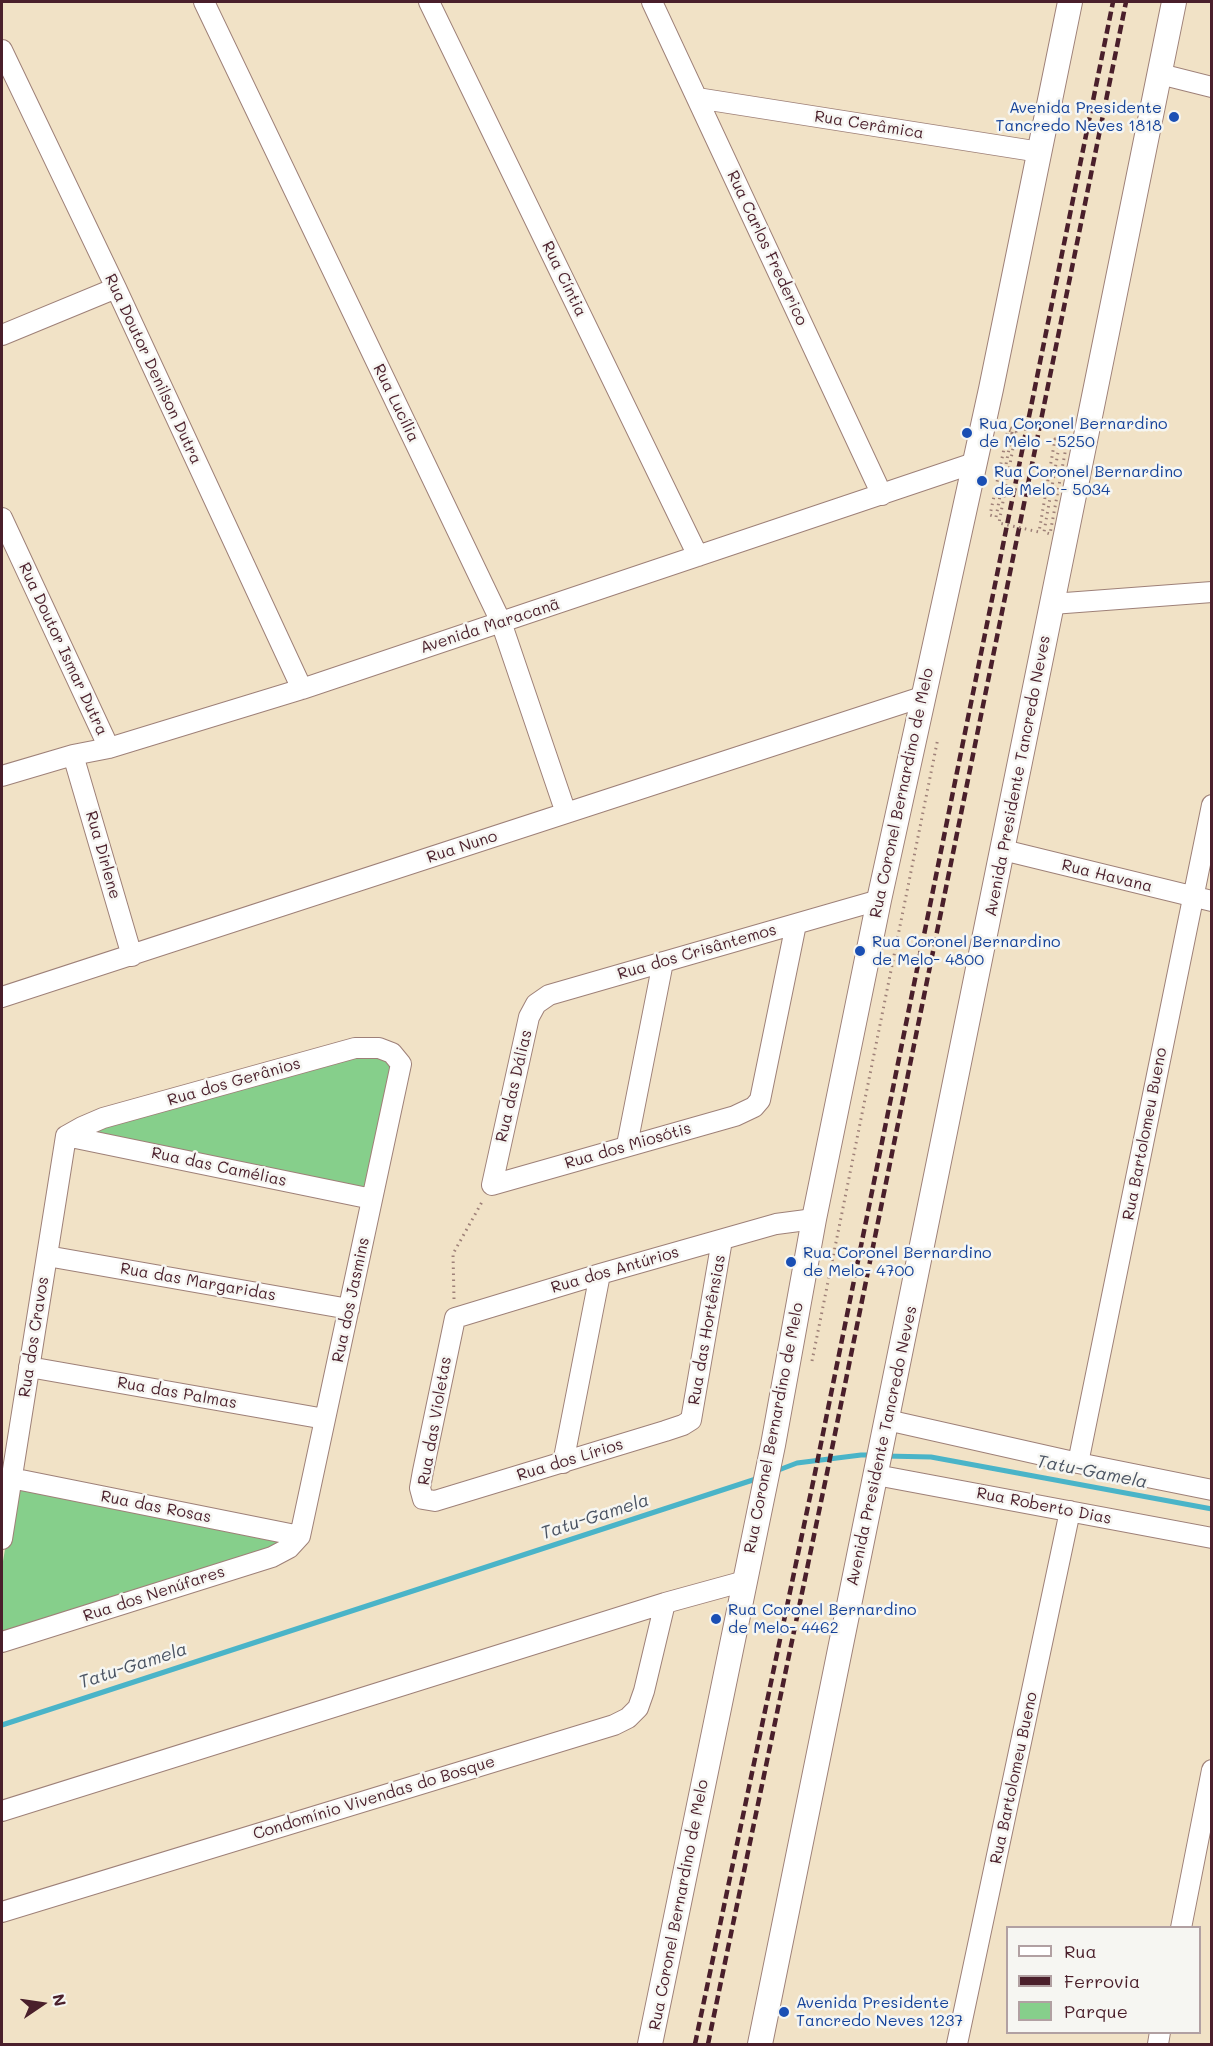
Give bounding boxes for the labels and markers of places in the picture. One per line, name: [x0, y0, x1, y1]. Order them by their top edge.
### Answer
place label: Avenida Presidente Tancredo Neves 1818: [996, 98, 1162, 136]
marker: Avenida Presidente Tancredo Neves 1818: [1167, 110, 1181, 124]
place label: Rua Coronel Bernardino de Melo - 5250: [979, 414, 1168, 452]
marker: Rua Coronel Bernardino de Melo - 5250: [960, 426, 974, 440]
place label: Rua Coronel Bernardino de Melo - 5034: [994, 462, 1183, 500]
marker: Rua Coronel Bernardino de Melo - 5034: [975, 474, 989, 488]
place label: Rua Coronel Bernardino de Melo- 4800: [872, 932, 1061, 970]
marker: Rua Coronel Bernardino de Melo- 4800: [853, 944, 867, 958]
place label: Rua Coronel Bernardino de Melo- 4700: [803, 1243, 992, 1281]
marker: Rua Coronel Bernardino de Melo- 4700: [784, 1255, 798, 1269]
place label: Rua Coronel Bernardino de Melo- 4462: [728, 1600, 917, 1638]
marker: Rua Coronel Bernardino de Melo- 4462: [709, 1612, 723, 1626]
place label: Avenida Presidente Tancredo Neves 1237: [796, 1993, 963, 2031]
marker: Avenida Presidente Tancredo Neves 1237: [777, 2005, 791, 2019]

